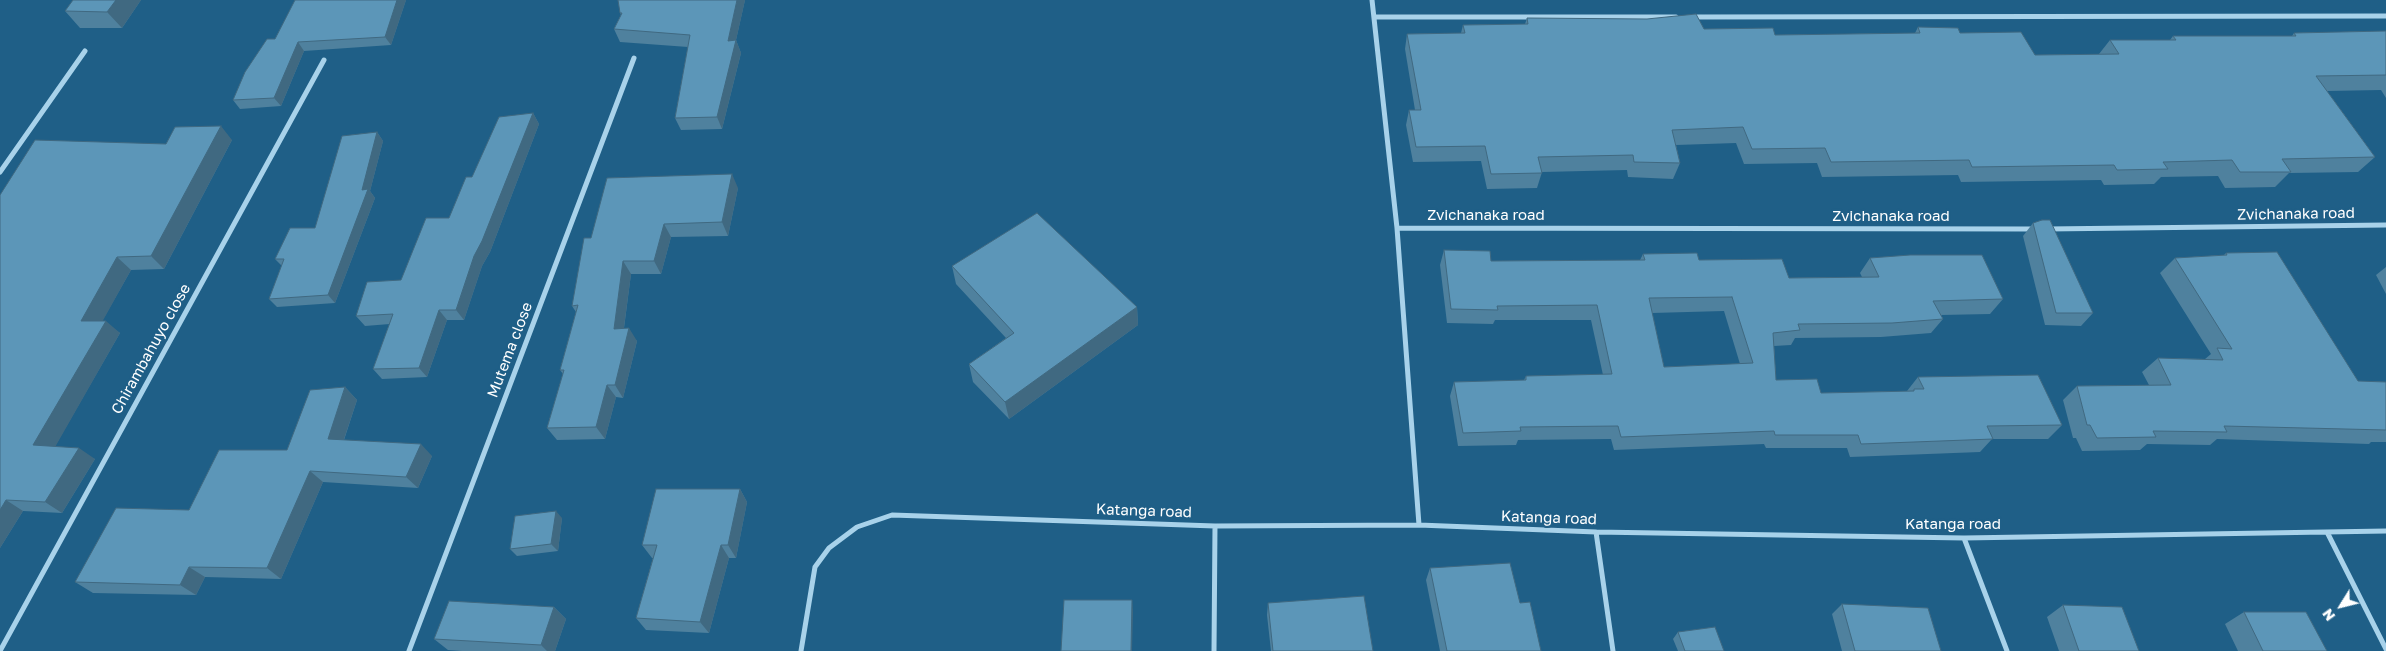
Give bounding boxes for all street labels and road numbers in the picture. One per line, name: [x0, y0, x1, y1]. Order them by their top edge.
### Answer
street label: Zvichanaka road: [2237, 204, 2355, 224]
street label: Zvichanaka road: [1427, 206, 1545, 224]
street label: Zvichanaka road: [1832, 207, 1950, 225]
street label: Chirambahuyo close: [108, 281, 194, 417]
street label: Mutema close: [484, 300, 536, 400]
street label: Katanga road: [1096, 500, 1192, 522]
street label: Katanga road: [1501, 507, 1597, 529]
street label: Katanga road: [1905, 515, 2001, 533]

